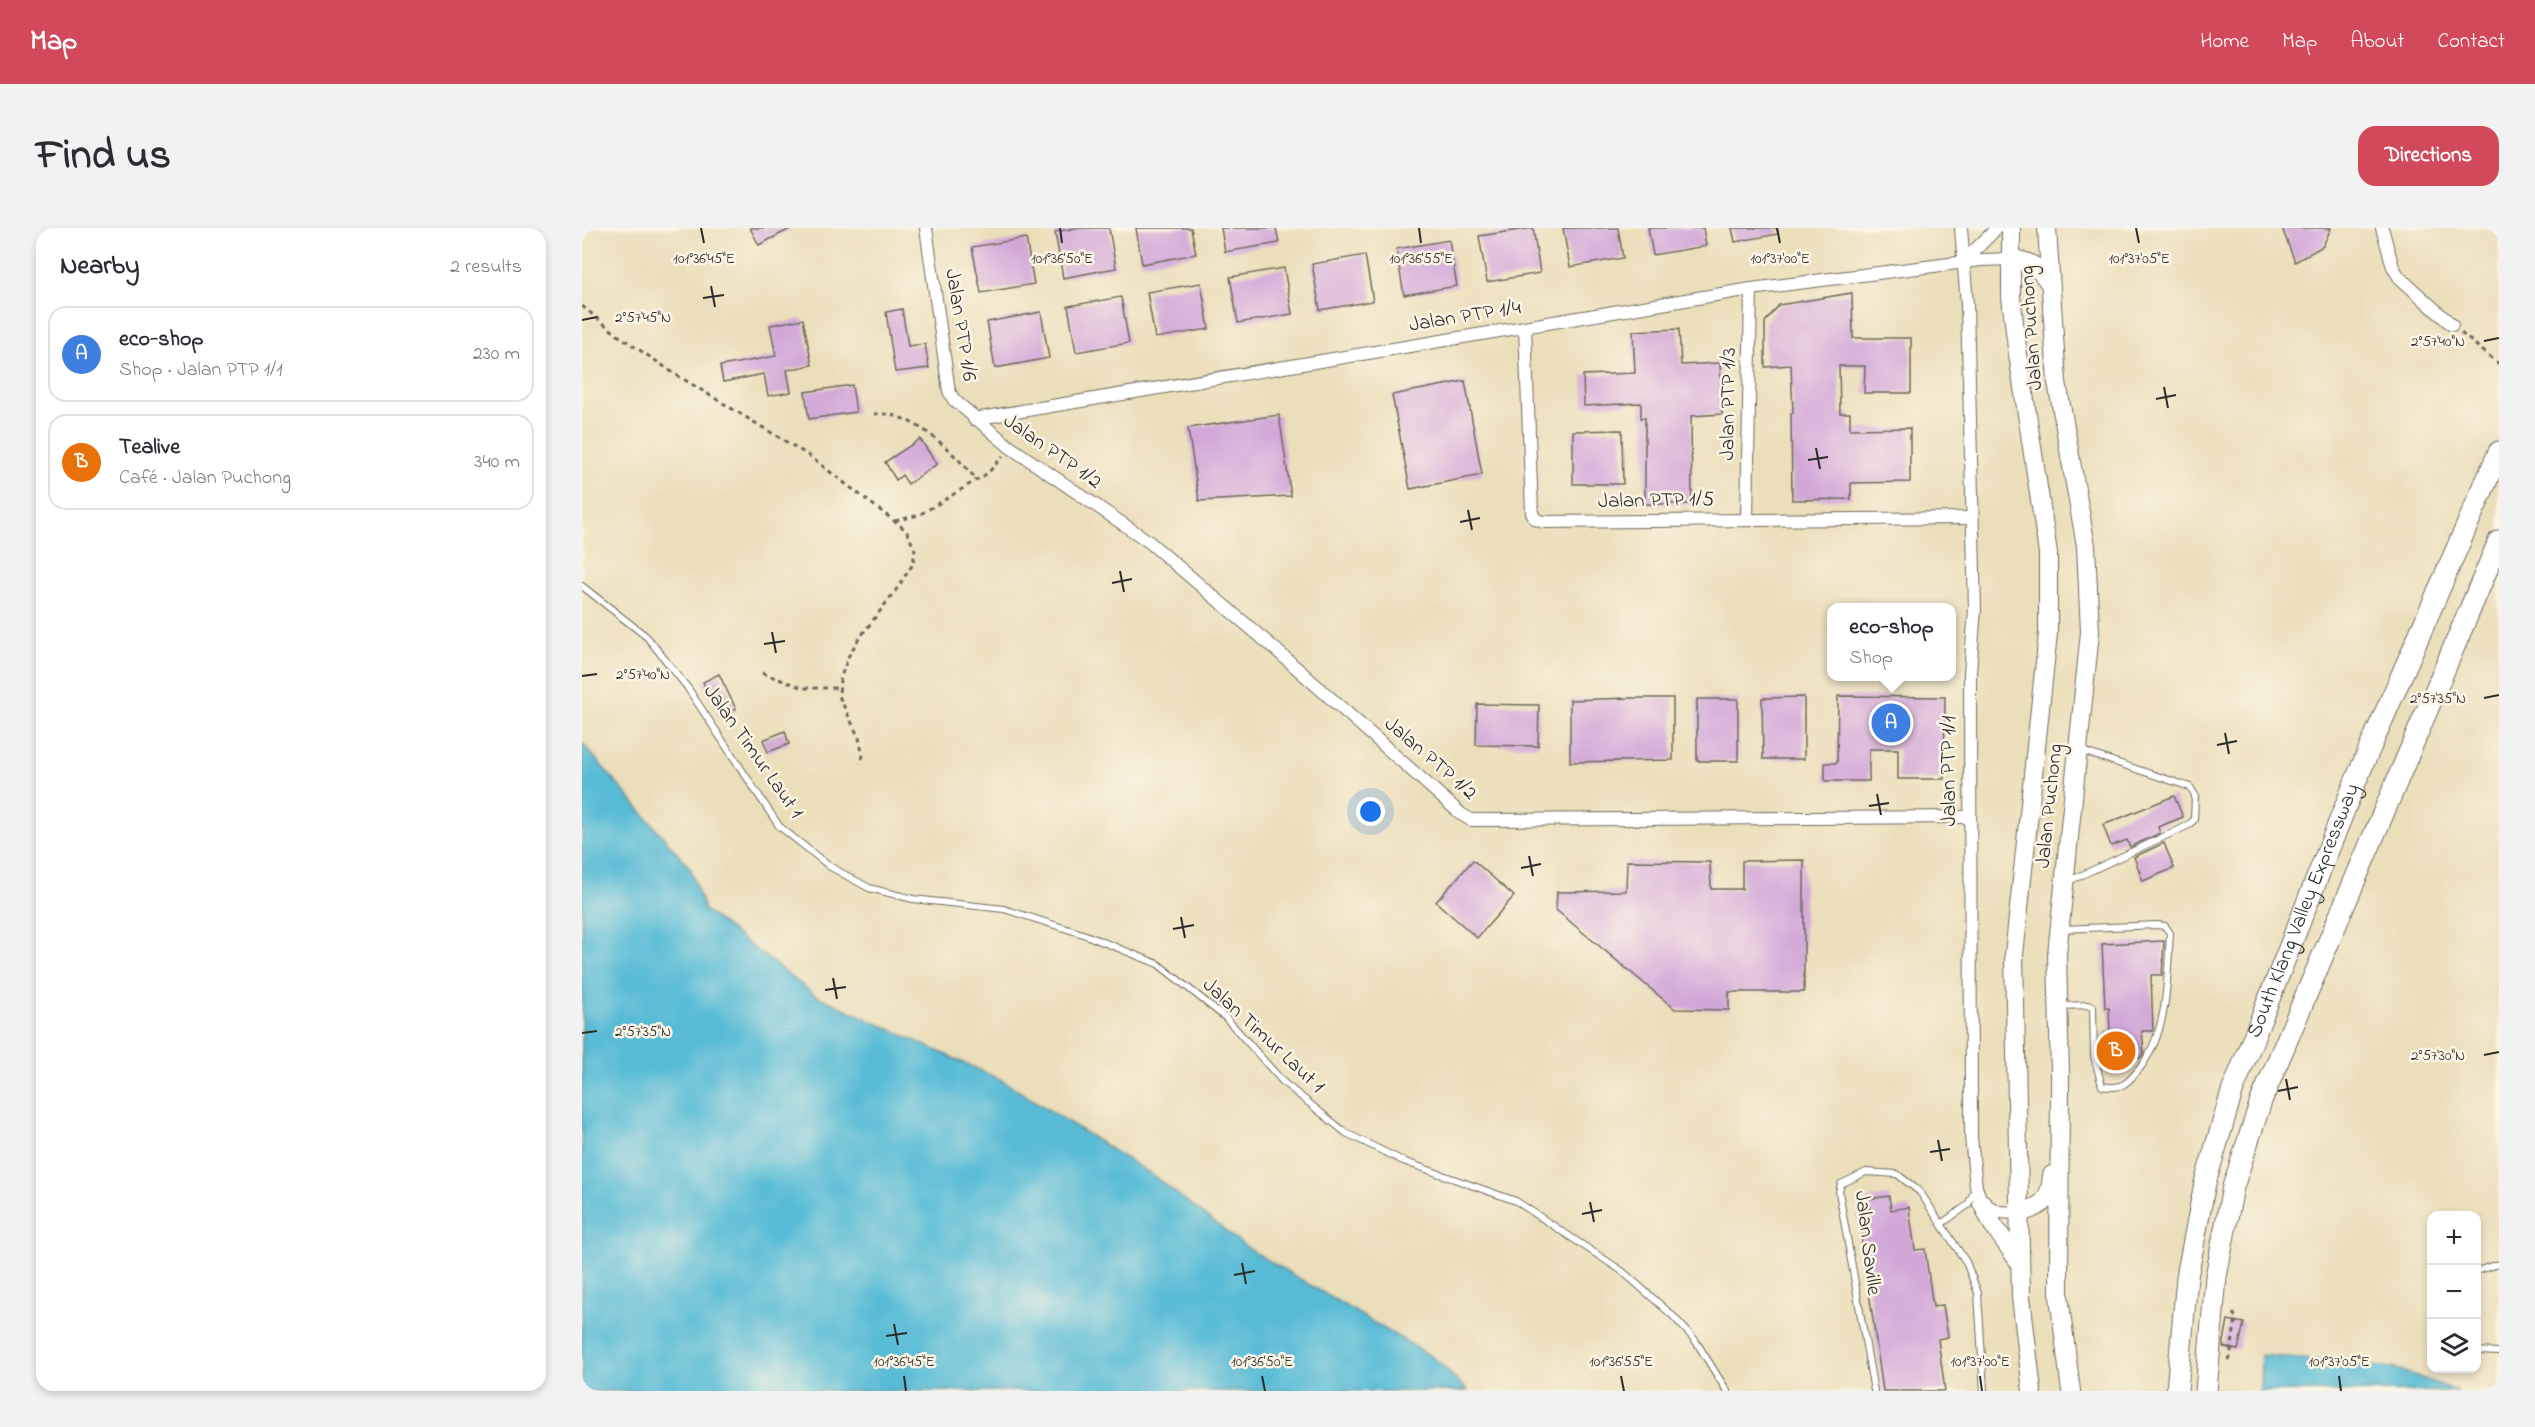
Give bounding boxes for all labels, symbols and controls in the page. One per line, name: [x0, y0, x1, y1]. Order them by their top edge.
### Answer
text: Map: [30, 22, 77, 63]
text: Home: [2200, 27, 2249, 57]
text: Map: [2282, 27, 2317, 57]
text: About: [2350, 27, 2404, 57]
text: Contact: [2437, 27, 2505, 57]
text: Find us: [36, 126, 171, 187]
button: Directions: [2358, 126, 2499, 186]
text: Nearby: [60, 248, 139, 286]
text: 101°36'45"E: [673, 248, 735, 270]
text: 101°36'50"E: [1031, 248, 1093, 270]
text: 101°36'55"E: [1389, 248, 1453, 270]
text: 101°37'00"E: [1750, 248, 1810, 270]
text: 101°37'05"E: [2108, 248, 2170, 270]
text: 2 results: [450, 253, 522, 282]
street label: Jalan Puchong: [2013, 264, 2053, 391]
street label: Jalan PTP 1/6: [936, 267, 984, 383]
street label: Jalan PTP 1/4: [1407, 293, 1523, 341]
text: 2°57'45"N: [615, 307, 671, 329]
text: eco-shop: [119, 324, 203, 356]
text: 2°57'40"N: [2411, 331, 2465, 353]
text: A: [75, 340, 88, 369]
text: 230 m: [473, 340, 520, 369]
street label: Jalan PTP 1/3: [1713, 347, 1745, 461]
text: Shop · Jalan PTP 1/1: [119, 356, 283, 385]
street label: Jalan PTP 1/2: [996, 407, 1108, 497]
text: Tealive: [119, 432, 180, 464]
text: B: [75, 448, 88, 477]
text: 340 m: [474, 448, 520, 477]
text: Café · Jalan Puchong: [119, 464, 291, 493]
street label: Jalan PTP 1/5: [1598, 485, 1714, 517]
popup: [1827, 603, 1956, 681]
text: eco-shop: [1849, 612, 1934, 644]
text: Shop: [1849, 644, 1893, 673]
text: 2°57'40"N: [616, 664, 670, 686]
street label: Jalan Timur Laut 1: [695, 679, 811, 826]
text: 2°57'35"N: [2410, 688, 2466, 710]
pin: A: [1872, 700, 1910, 746]
street label: Jalan PTP 1/2: [1377, 710, 1483, 808]
street label: Jalan PTP 1/1: [1935, 715, 1965, 827]
street label: Jalan Puchong: [2029, 742, 2073, 870]
street label: South Klang Valley Expressway: [2240, 779, 2370, 1042]
your location: [1356, 797, 1385, 826]
street label: Jalan Timur Laut 1: [1195, 971, 1331, 1101]
text: 2°57'35"N: [615, 1021, 671, 1043]
pin: B: [2096, 1028, 2135, 1074]
text: 2°57'30"N: [2411, 1045, 2465, 1067]
street label: Jalan Saville: [1846, 1189, 1888, 1298]
map controls: [2427, 1211, 2481, 1373]
button: +: [2427, 1211, 2481, 1265]
button: −: [2427, 1265, 2481, 1319]
button: layers: [2427, 1319, 2481, 1373]
text: 101°36'45"E: [873, 1351, 935, 1373]
text: 101°36'50"E: [1231, 1351, 1293, 1373]
text: 101°36'55"E: [1589, 1351, 1653, 1373]
text: 101°37'00"E: [1950, 1351, 2010, 1373]
text: 101°37'05"E: [2308, 1351, 2370, 1373]

